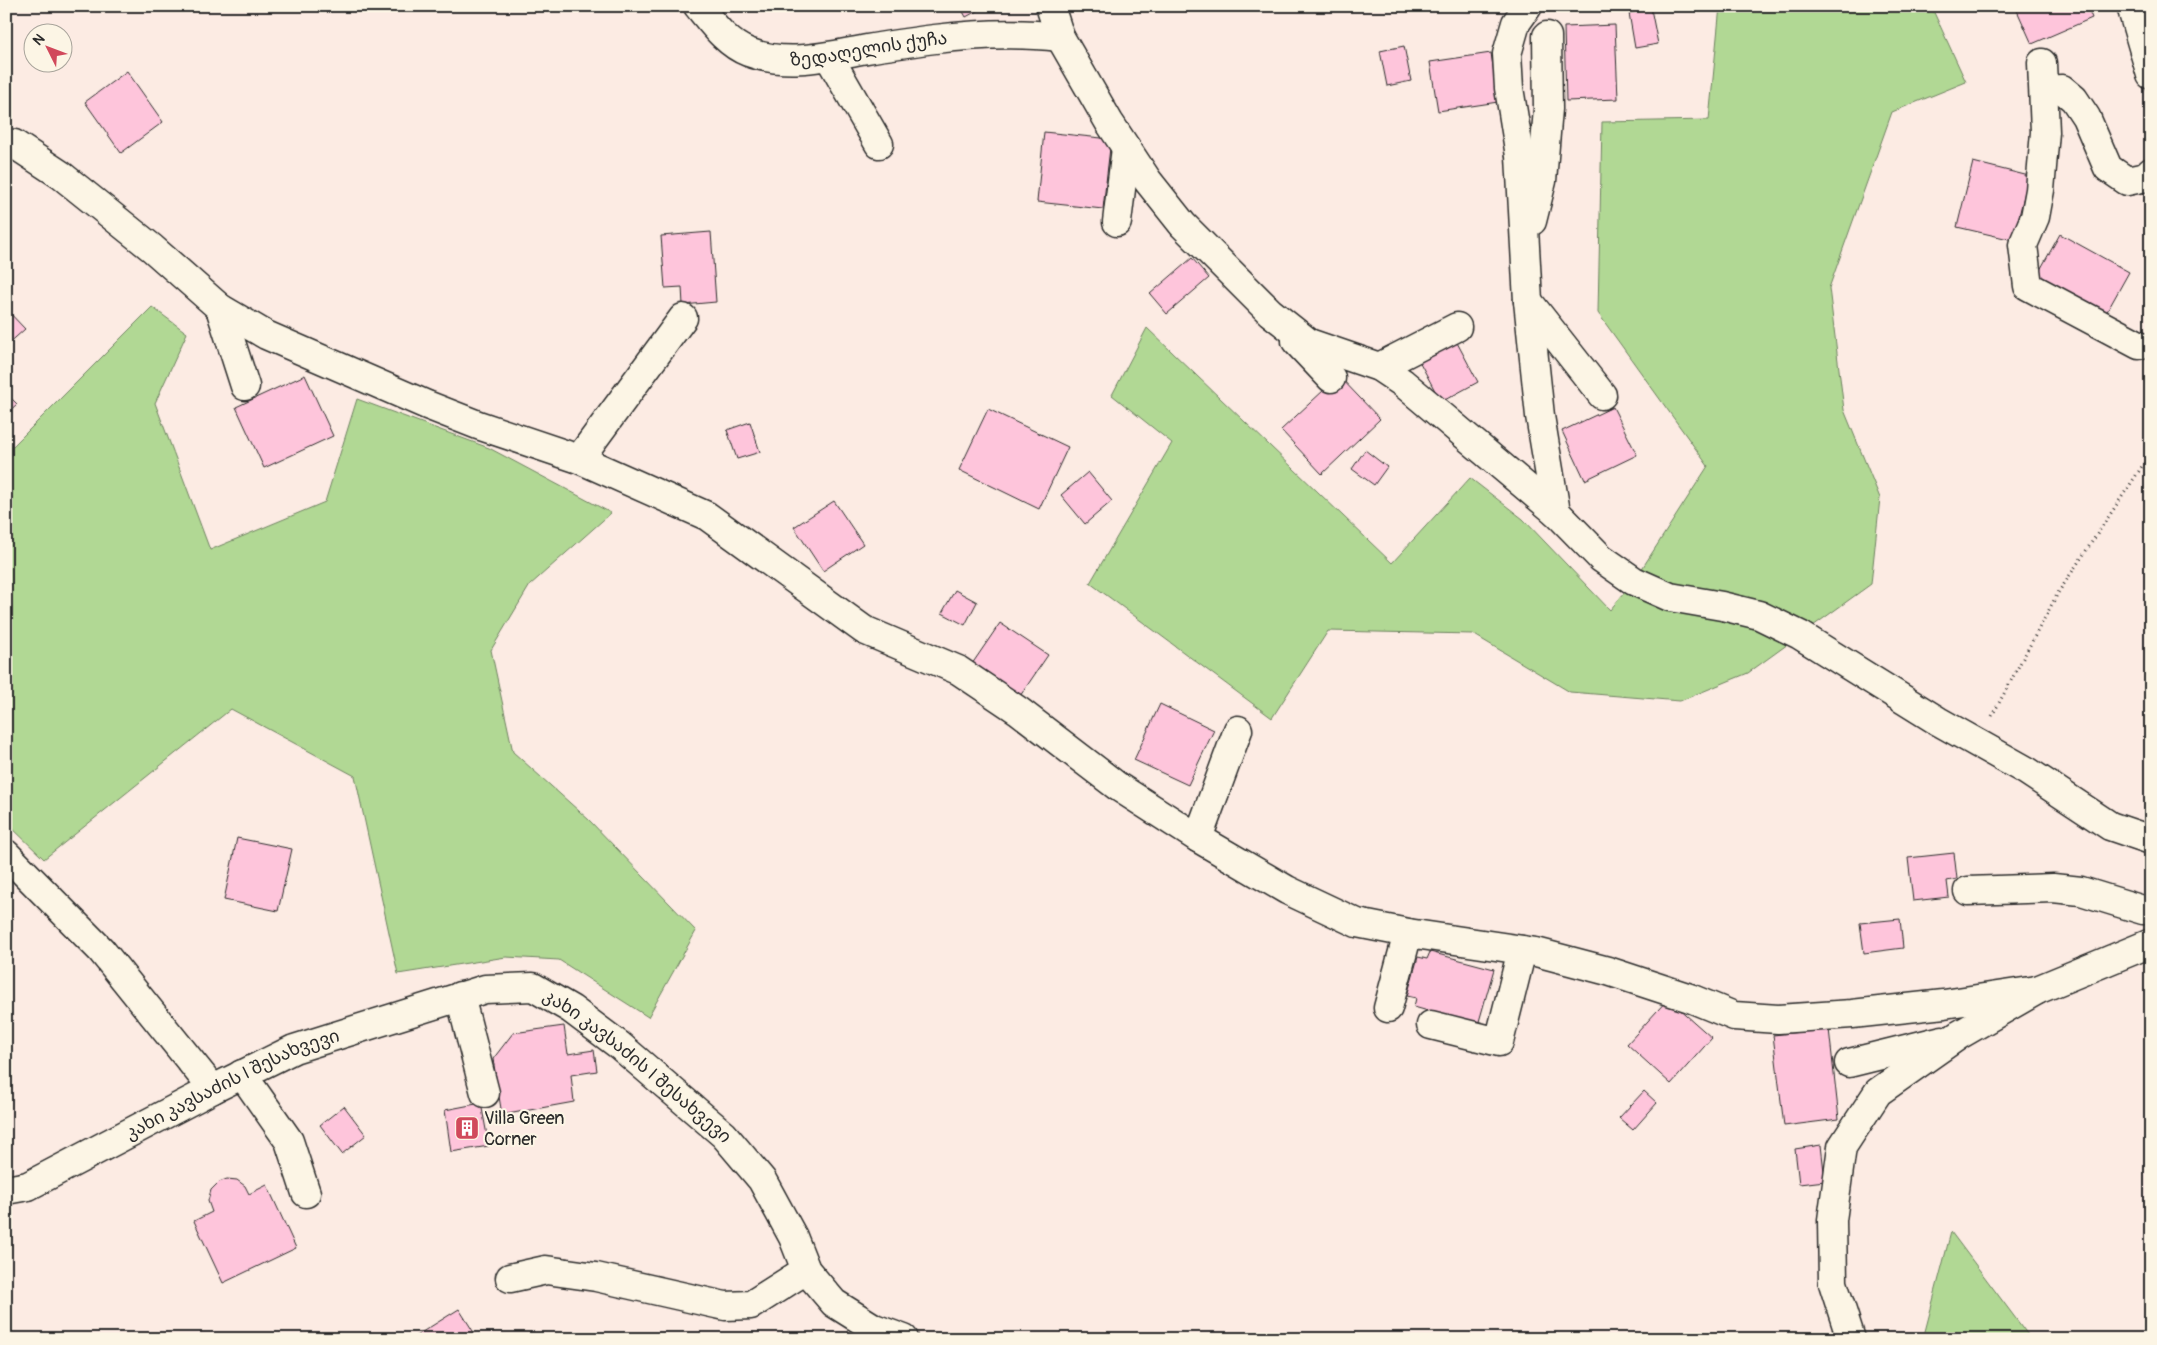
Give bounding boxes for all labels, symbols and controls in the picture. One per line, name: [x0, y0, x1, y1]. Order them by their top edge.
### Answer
north arrow: [22, 22, 72, 72]
street label: ზედაღელის ქუჩა: [790, 27, 949, 72]
text: N: [29, 30, 48, 49]
street label: კახი კავსაძის I შესახვევი: [539, 984, 737, 1148]
street label: კახი კავსაძის I შესახვევი: [121, 1024, 342, 1145]
place label: Villa Green Corner: [484, 1107, 564, 1151]
building icon: Villa Green Corner: [454, 1115, 480, 1141]

